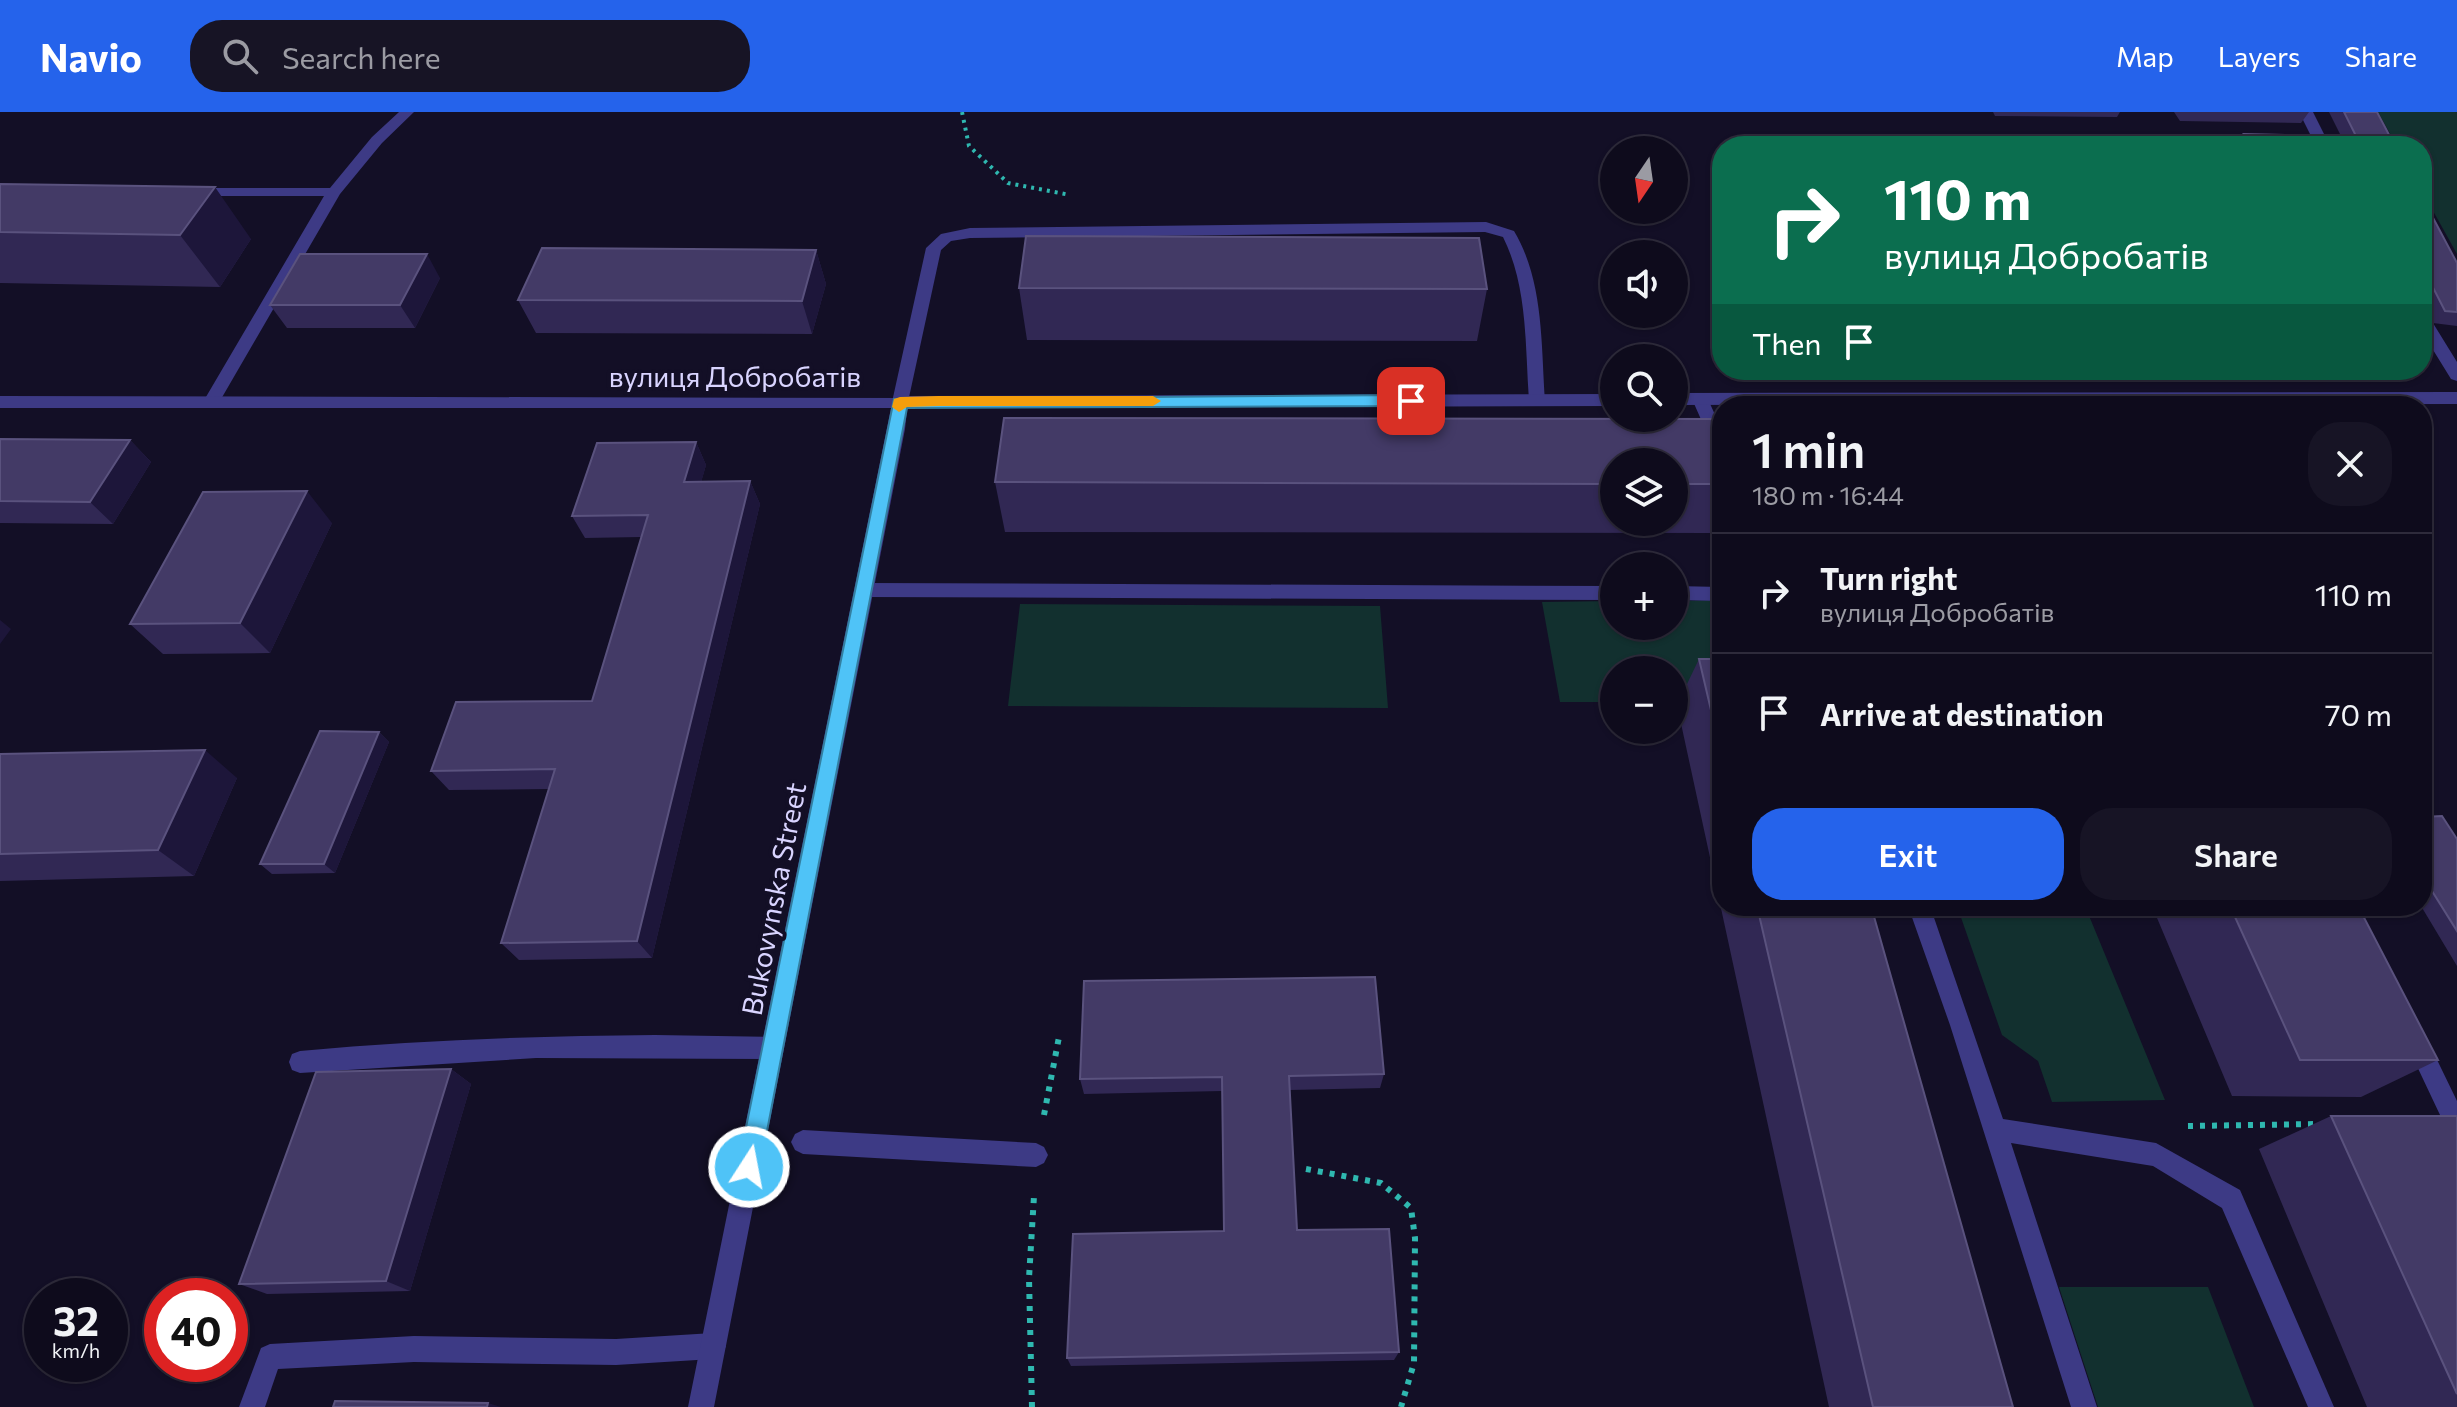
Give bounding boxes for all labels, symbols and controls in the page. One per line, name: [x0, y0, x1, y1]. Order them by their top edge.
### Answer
search box: [190, 20, 750, 92]
text: Navio: [40, 33, 142, 80]
icon: search: [218, 34, 262, 78]
text: Search here: [282, 38, 441, 75]
text: Map: [2116, 39, 2174, 73]
text: Layers: [2218, 39, 2300, 73]
text: Share: [2344, 39, 2417, 73]
north arrow: [1600, 136, 1688, 224]
map controls: [1600, 136, 1688, 744]
text: 110 m: [1884, 163, 2031, 232]
icon: right: [1752, 168, 1856, 272]
text: вулиця Добробатів: [1884, 232, 2209, 276]
button: sound: [1600, 240, 1688, 328]
icon: arrive: [1837, 320, 1881, 364]
text: Then: [1752, 324, 1821, 361]
button: search: [1600, 344, 1688, 432]
street label: вулиця Добробатів: [609, 359, 861, 393]
pin: [1377, 367, 1445, 435]
icon: arrive: [1389, 379, 1433, 423]
text: 1 min: [1752, 419, 1865, 478]
button: close: [2308, 422, 2392, 506]
button: layers: [1600, 448, 1688, 536]
text: 180 m · 16:44: [1752, 479, 1904, 510]
button: +: [1600, 552, 1688, 640]
text: Turn right: [1820, 559, 1957, 596]
icon: right: [1752, 571, 1796, 615]
text: 110 m: [2315, 575, 2392, 612]
text: вулиця Добробатів: [1820, 596, 2054, 627]
button: −: [1600, 656, 1688, 744]
icon: arrive: [1752, 691, 1796, 735]
text: Arrive at destination: [1820, 695, 2104, 732]
text: 70 m: [2325, 695, 2392, 732]
street label: Bukovynska Street: [734, 780, 812, 1018]
button: Exit: [1752, 808, 2064, 900]
button: Share: [2080, 808, 2392, 900]
position arrow: [707, 1125, 791, 1209]
speed limit sign: 40: [144, 1278, 248, 1382]
text: 32: [53, 1295, 99, 1344]
text: km/h: [52, 1338, 100, 1362]

